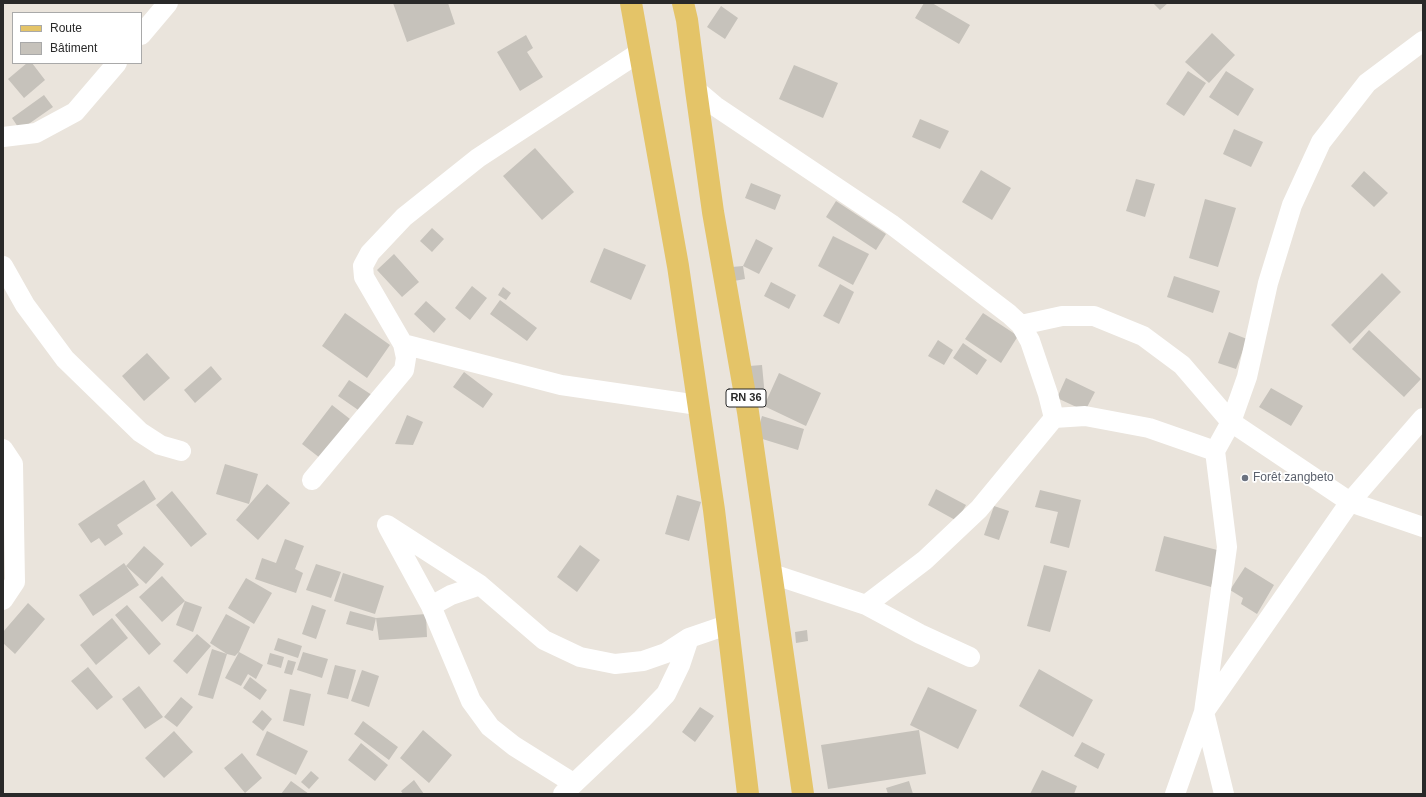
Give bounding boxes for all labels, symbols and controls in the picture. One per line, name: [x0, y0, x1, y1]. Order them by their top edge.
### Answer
legend: [12, 12, 142, 64]
text: Route: [50, 21, 82, 35]
text: Bâtiment: [50, 41, 97, 55]
road number: RN 36: [726, 389, 766, 407]
place label: Forêt zangbeto: [1253, 471, 1334, 485]
marker: Forêt zangbeto: [1240, 473, 1250, 483]

